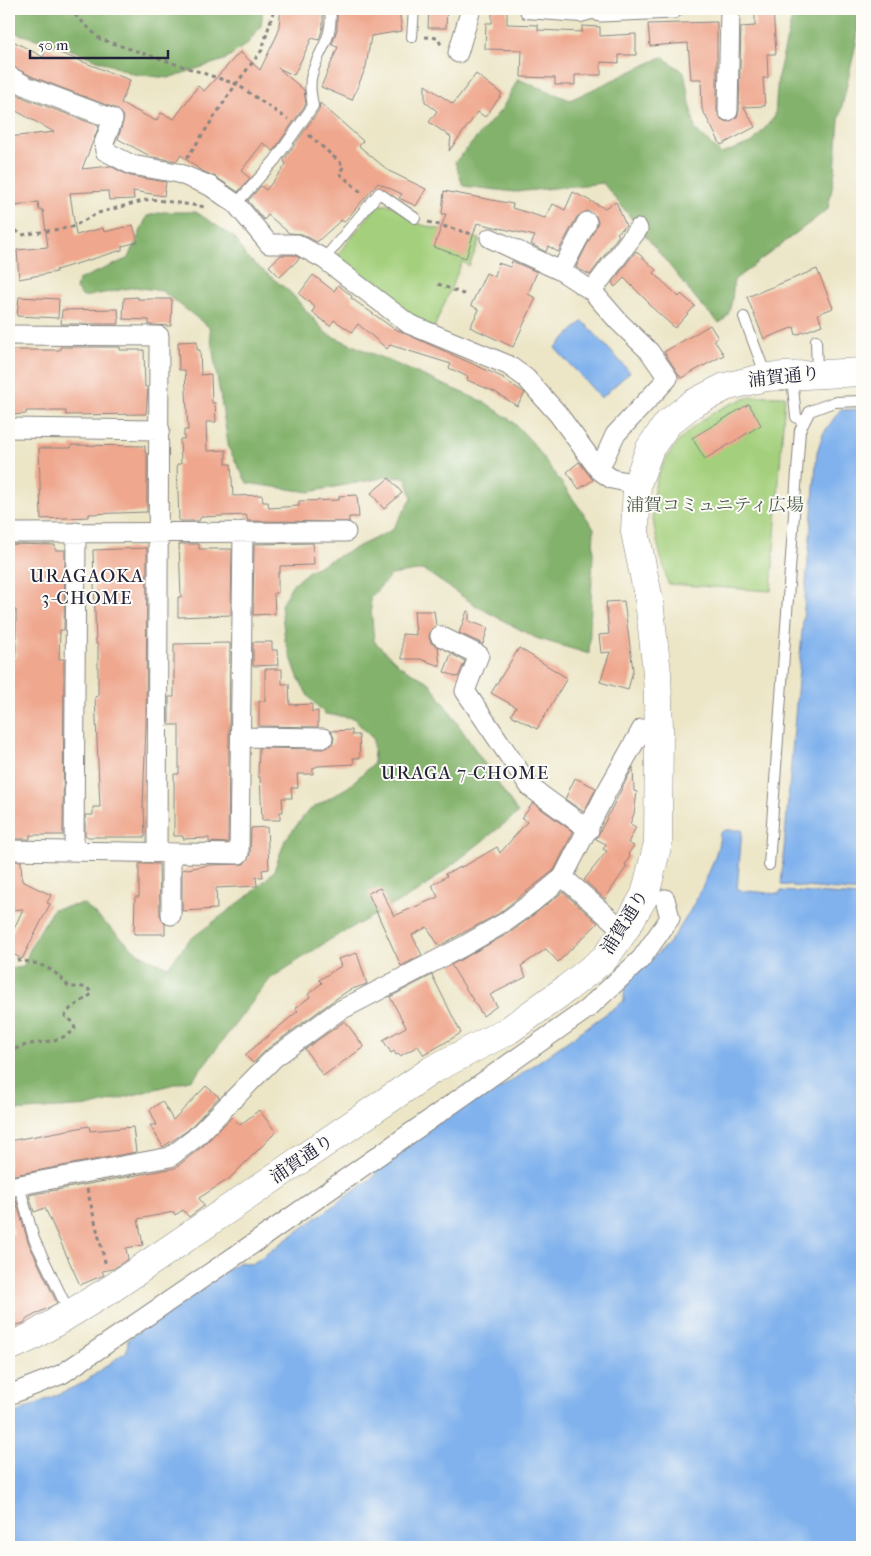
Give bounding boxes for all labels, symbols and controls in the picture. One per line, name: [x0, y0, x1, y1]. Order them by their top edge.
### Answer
scale bar: [30, 28, 168, 60]
text: 50 m: [38, 36, 69, 54]
street label: 浦賀通り: [747, 363, 821, 391]
park label: 浦賀コミュニティ広場: [626, 495, 804, 516]
district label: URAGAOKA 3-CHOME: [30, 565, 144, 609]
district label: URAGA 7-CHOME: [381, 762, 549, 784]
street label: 浦賀通り: [597, 886, 653, 958]
street label: 浦賀通り: [266, 1130, 338, 1188]

